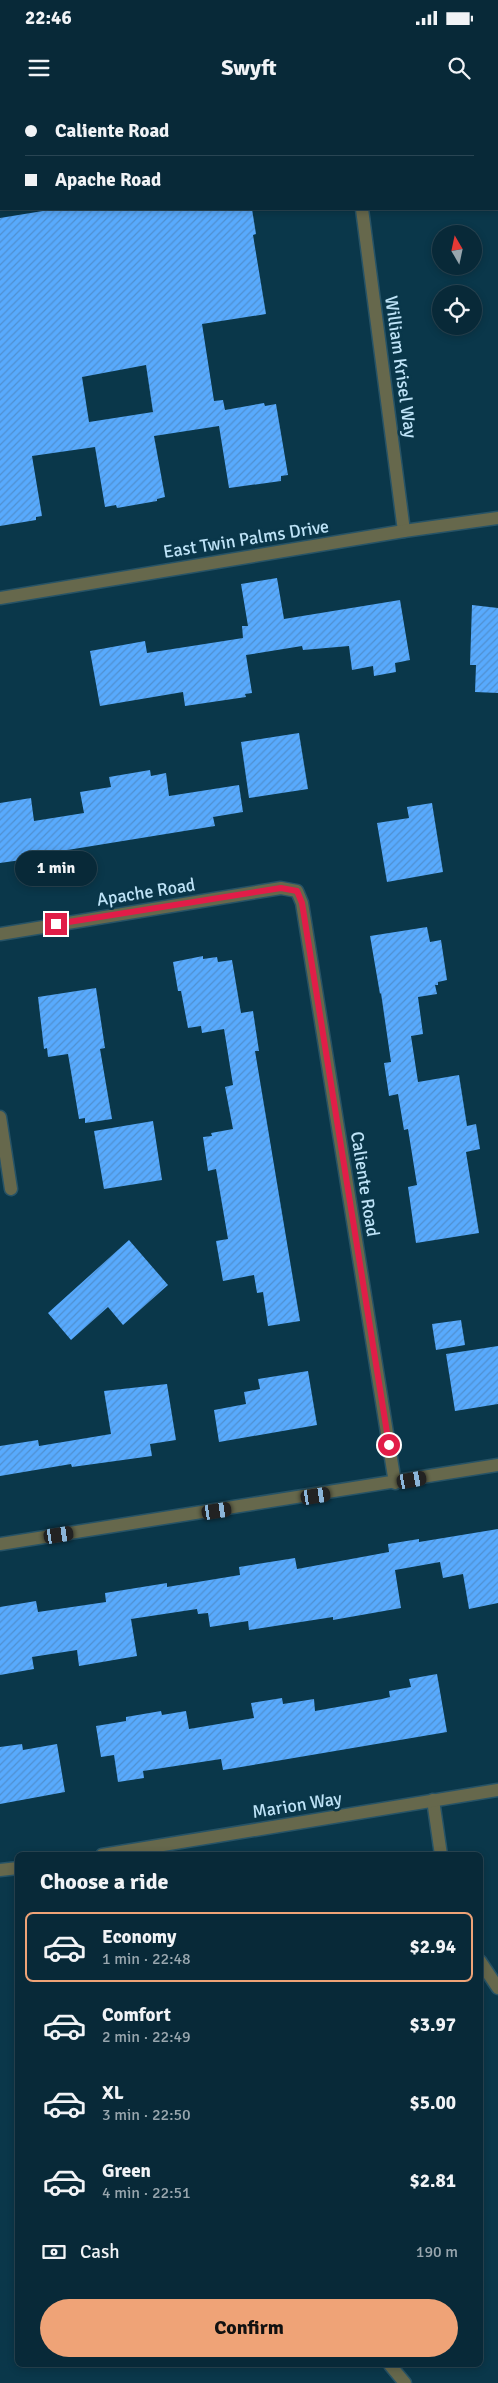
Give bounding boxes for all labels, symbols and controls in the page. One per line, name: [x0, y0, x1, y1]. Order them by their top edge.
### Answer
text: 22:46: [25, 6, 72, 30]
icon: menu: [25, 54, 53, 82]
text: Swyft: [221, 54, 277, 81]
icon: search: [445, 54, 473, 82]
text: Caliente Road: [55, 119, 169, 143]
text: Apache Road: [55, 168, 161, 192]
north arrow: [432, 225, 482, 275]
map controls: [432, 225, 482, 335]
button: locate: [432, 285, 482, 335]
street label: William Krisel Way: [380, 294, 422, 440]
street label: East Twin Palms Drive: [162, 515, 330, 563]
callout: 1 min: [15, 852, 97, 886]
text: 1 min: [37, 858, 75, 878]
street label: Apache Road: [95, 873, 197, 911]
route end: [45, 913, 67, 935]
street label: Caliente Road: [346, 1130, 384, 1238]
route start: [378, 1434, 400, 1456]
car: [395, 1470, 428, 1490]
car: [300, 1486, 331, 1506]
car: [201, 1501, 232, 1521]
car: [43, 1525, 74, 1545]
street label: Marion Way: [251, 1787, 344, 1823]
text: Choose a ride: [40, 1868, 168, 1895]
icon: car: [42, 1925, 87, 1970]
text: Economy: [102, 1925, 176, 1949]
text: $2.94: [410, 1935, 456, 1959]
text: 1 min · 22:48: [102, 1949, 191, 1969]
icon: car: [42, 2003, 87, 2048]
text: Comfort: [102, 2003, 171, 2027]
text: $3.97: [410, 2013, 456, 2037]
text: 2 min · 22:49: [102, 2027, 191, 2047]
icon: car: [42, 2081, 87, 2126]
text: XL: [102, 2081, 124, 2105]
text: $5.00: [410, 2091, 456, 2115]
text: 3 min · 22:50: [102, 2105, 191, 2125]
icon: car: [42, 2159, 87, 2204]
text: Green: [102, 2159, 151, 2183]
text: $2.81: [410, 2169, 456, 2193]
text: 4 min · 22:51: [102, 2183, 191, 2203]
icon: cash: [40, 2238, 68, 2266]
text: Cash: [80, 2240, 120, 2264]
text: 190 m: [416, 2242, 458, 2262]
button: Confirm: [40, 2299, 458, 2357]

